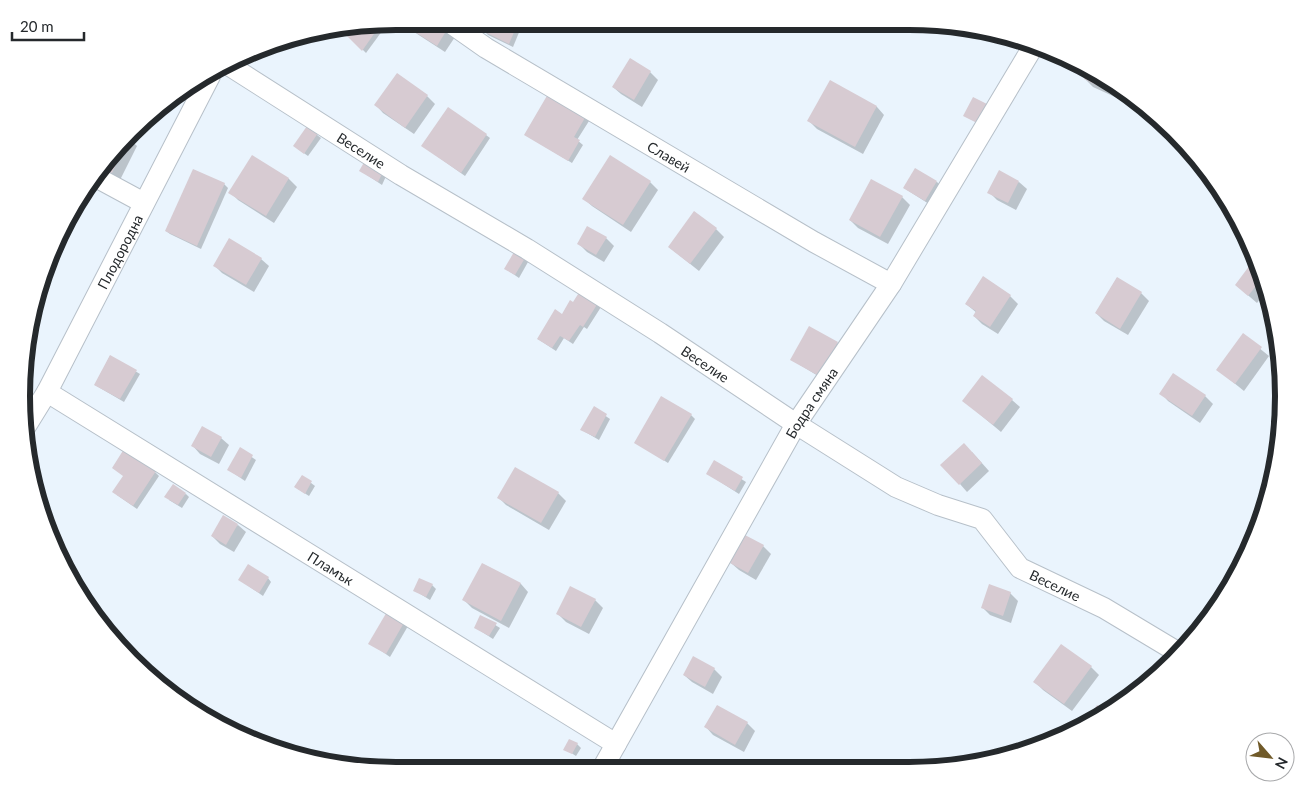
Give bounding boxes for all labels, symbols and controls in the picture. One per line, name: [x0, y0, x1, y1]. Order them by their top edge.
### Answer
scale bar: [12, 10, 85, 42]
text: 20 m: [20, 17, 54, 35]
street label: Веселие: [334, 128, 389, 172]
street label: Славей: [645, 137, 694, 176]
street label: Плодородна: [93, 211, 146, 292]
street label: Веселие: [678, 341, 733, 386]
street label: Бодра смяна: [781, 364, 841, 441]
street label: Пламък: [305, 547, 358, 589]
street label: Веселие: [1027, 566, 1083, 604]
north arrow: [1245, 732, 1295, 782]
text: N: [1272, 755, 1292, 772]

